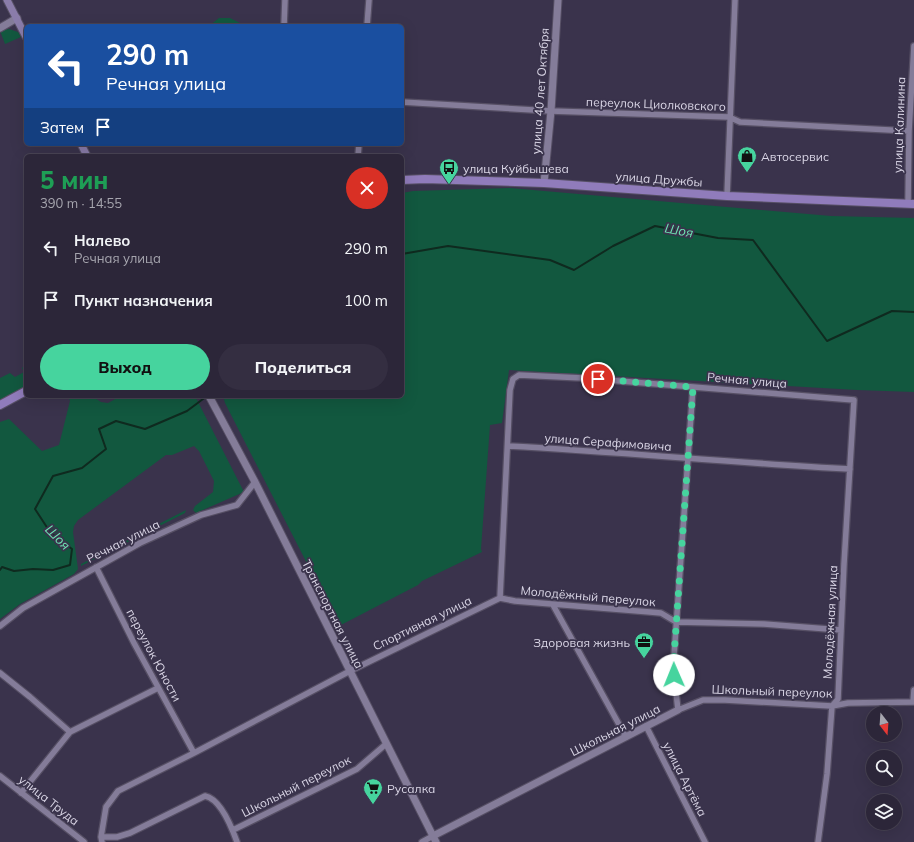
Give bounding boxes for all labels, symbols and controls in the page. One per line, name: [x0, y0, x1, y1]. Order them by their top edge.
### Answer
street label: улица 40 лет Октября: [528, 27, 552, 155]
text: 290 m: [106, 37, 189, 72]
icon: left: [40, 40, 92, 92]
text: Речная улица: [106, 72, 226, 95]
street label: улица Калинина: [890, 77, 908, 173]
street label: переулок Циолковского: [586, 94, 726, 114]
icon: arrive: [92, 116, 114, 138]
text: Затем: [40, 118, 84, 137]
shop icon: Автосервис: [736, 145, 758, 173]
place label: Автосервис: [761, 149, 829, 164]
bus stop icon: улица Куйбышева: [438, 157, 460, 185]
place label: улица Куйбышева: [463, 161, 569, 176]
text: 5 мин: [40, 165, 108, 195]
button: close: [346, 167, 388, 209]
street label: улица Дружбы: [615, 168, 703, 190]
text: 390 m · 14:55: [40, 195, 122, 211]
water label: Шоя: [663, 219, 695, 241]
text: Налево: [74, 231, 130, 250]
icon: left: [40, 237, 62, 259]
text: 290 m: [344, 239, 388, 258]
text: Речная улица: [74, 250, 161, 266]
icon: arrive: [40, 289, 62, 311]
text: Пункт назначения: [74, 291, 213, 310]
text: 100 m: [344, 291, 388, 310]
button: Выход: [40, 344, 210, 390]
button: Поделиться: [218, 344, 388, 390]
pin: [581, 362, 615, 396]
icon: arrive: [587, 368, 609, 390]
street label: Речная улица: [706, 369, 788, 391]
street label: улица Серафимовича: [544, 430, 672, 454]
street label: Речная улица: [84, 516, 162, 566]
water label: Шоя: [42, 521, 74, 553]
street label: Транспортная улица: [299, 557, 367, 671]
street label: Молодёжная улица: [820, 565, 840, 679]
street label: Молодёжный переулок: [520, 583, 657, 609]
street label: Спортивная улица: [370, 593, 474, 653]
street label: переулок Юности: [123, 606, 185, 704]
office icon: Здоровая жизнь: [633, 631, 655, 659]
place label: Здоровая жизнь: [533, 635, 630, 650]
position arrow: [653, 654, 695, 696]
street label: Школьный переулок: [711, 681, 833, 701]
street label: Школьная улица: [567, 701, 663, 759]
north arrow: [866, 706, 902, 742]
map controls: [866, 706, 902, 830]
street label: улица Артёма: [660, 739, 710, 819]
button: search: [866, 750, 902, 786]
street label: Школьный переулок: [239, 752, 354, 820]
street label: улица Труда: [16, 772, 82, 828]
supermarket icon: Русалка: [362, 777, 384, 805]
place label: Русалка: [387, 781, 435, 796]
button: layers: [866, 794, 902, 830]

